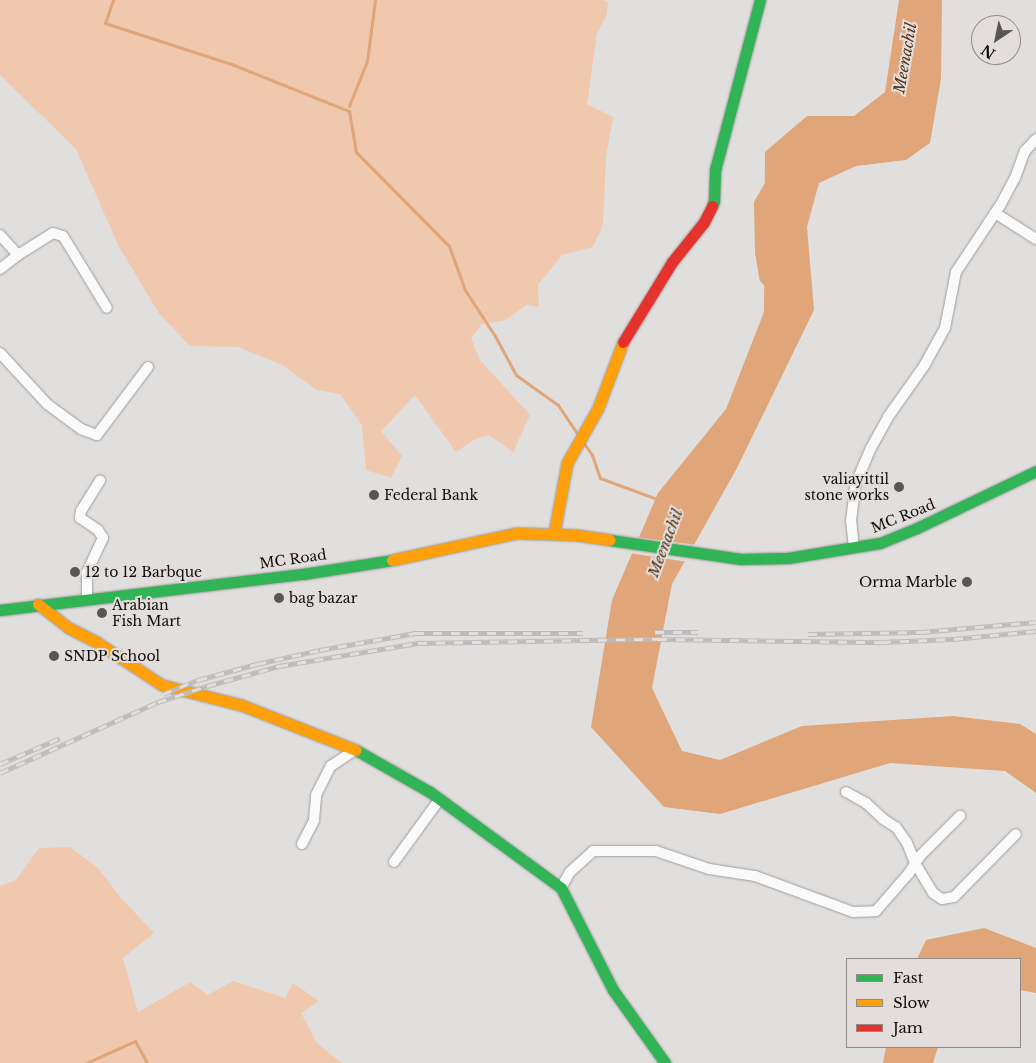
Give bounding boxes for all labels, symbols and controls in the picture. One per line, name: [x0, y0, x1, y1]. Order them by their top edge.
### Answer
north arrow: [971, 15, 1021, 65]
water label: Meenachil: [890, 21, 920, 95]
text: N: [978, 40, 999, 63]
place label: valiayittil stone works: [804, 471, 889, 504]
marker: valiayittil stone works: [893, 481, 905, 493]
place label: Federal Bank: [384, 487, 478, 503]
marker: Federal Bank: [368, 489, 380, 501]
street label: MC Road: [869, 496, 937, 536]
water label: Meenachil: [644, 506, 686, 580]
street label: MC Road: [258, 546, 328, 572]
place label: 12 to 12 Barbque: [85, 564, 202, 580]
marker: 12 to 12 Barbque: [69, 566, 81, 578]
place label: Orma Marble: [859, 574, 957, 590]
marker: Orma Marble: [961, 576, 973, 588]
place label: bag bazar: [289, 590, 357, 606]
marker: bag bazar: [273, 592, 285, 604]
place label: Arabian Fish Mart: [112, 597, 181, 630]
marker: Arabian Fish Mart: [96, 607, 108, 619]
place label: SNDP School: [64, 648, 161, 664]
marker: SNDP School: [48, 650, 60, 662]
legend: [846, 958, 1021, 1048]
text: Fast: [893, 968, 923, 987]
text: Slow: [893, 993, 930, 1012]
text: Jam: [893, 1018, 923, 1037]

